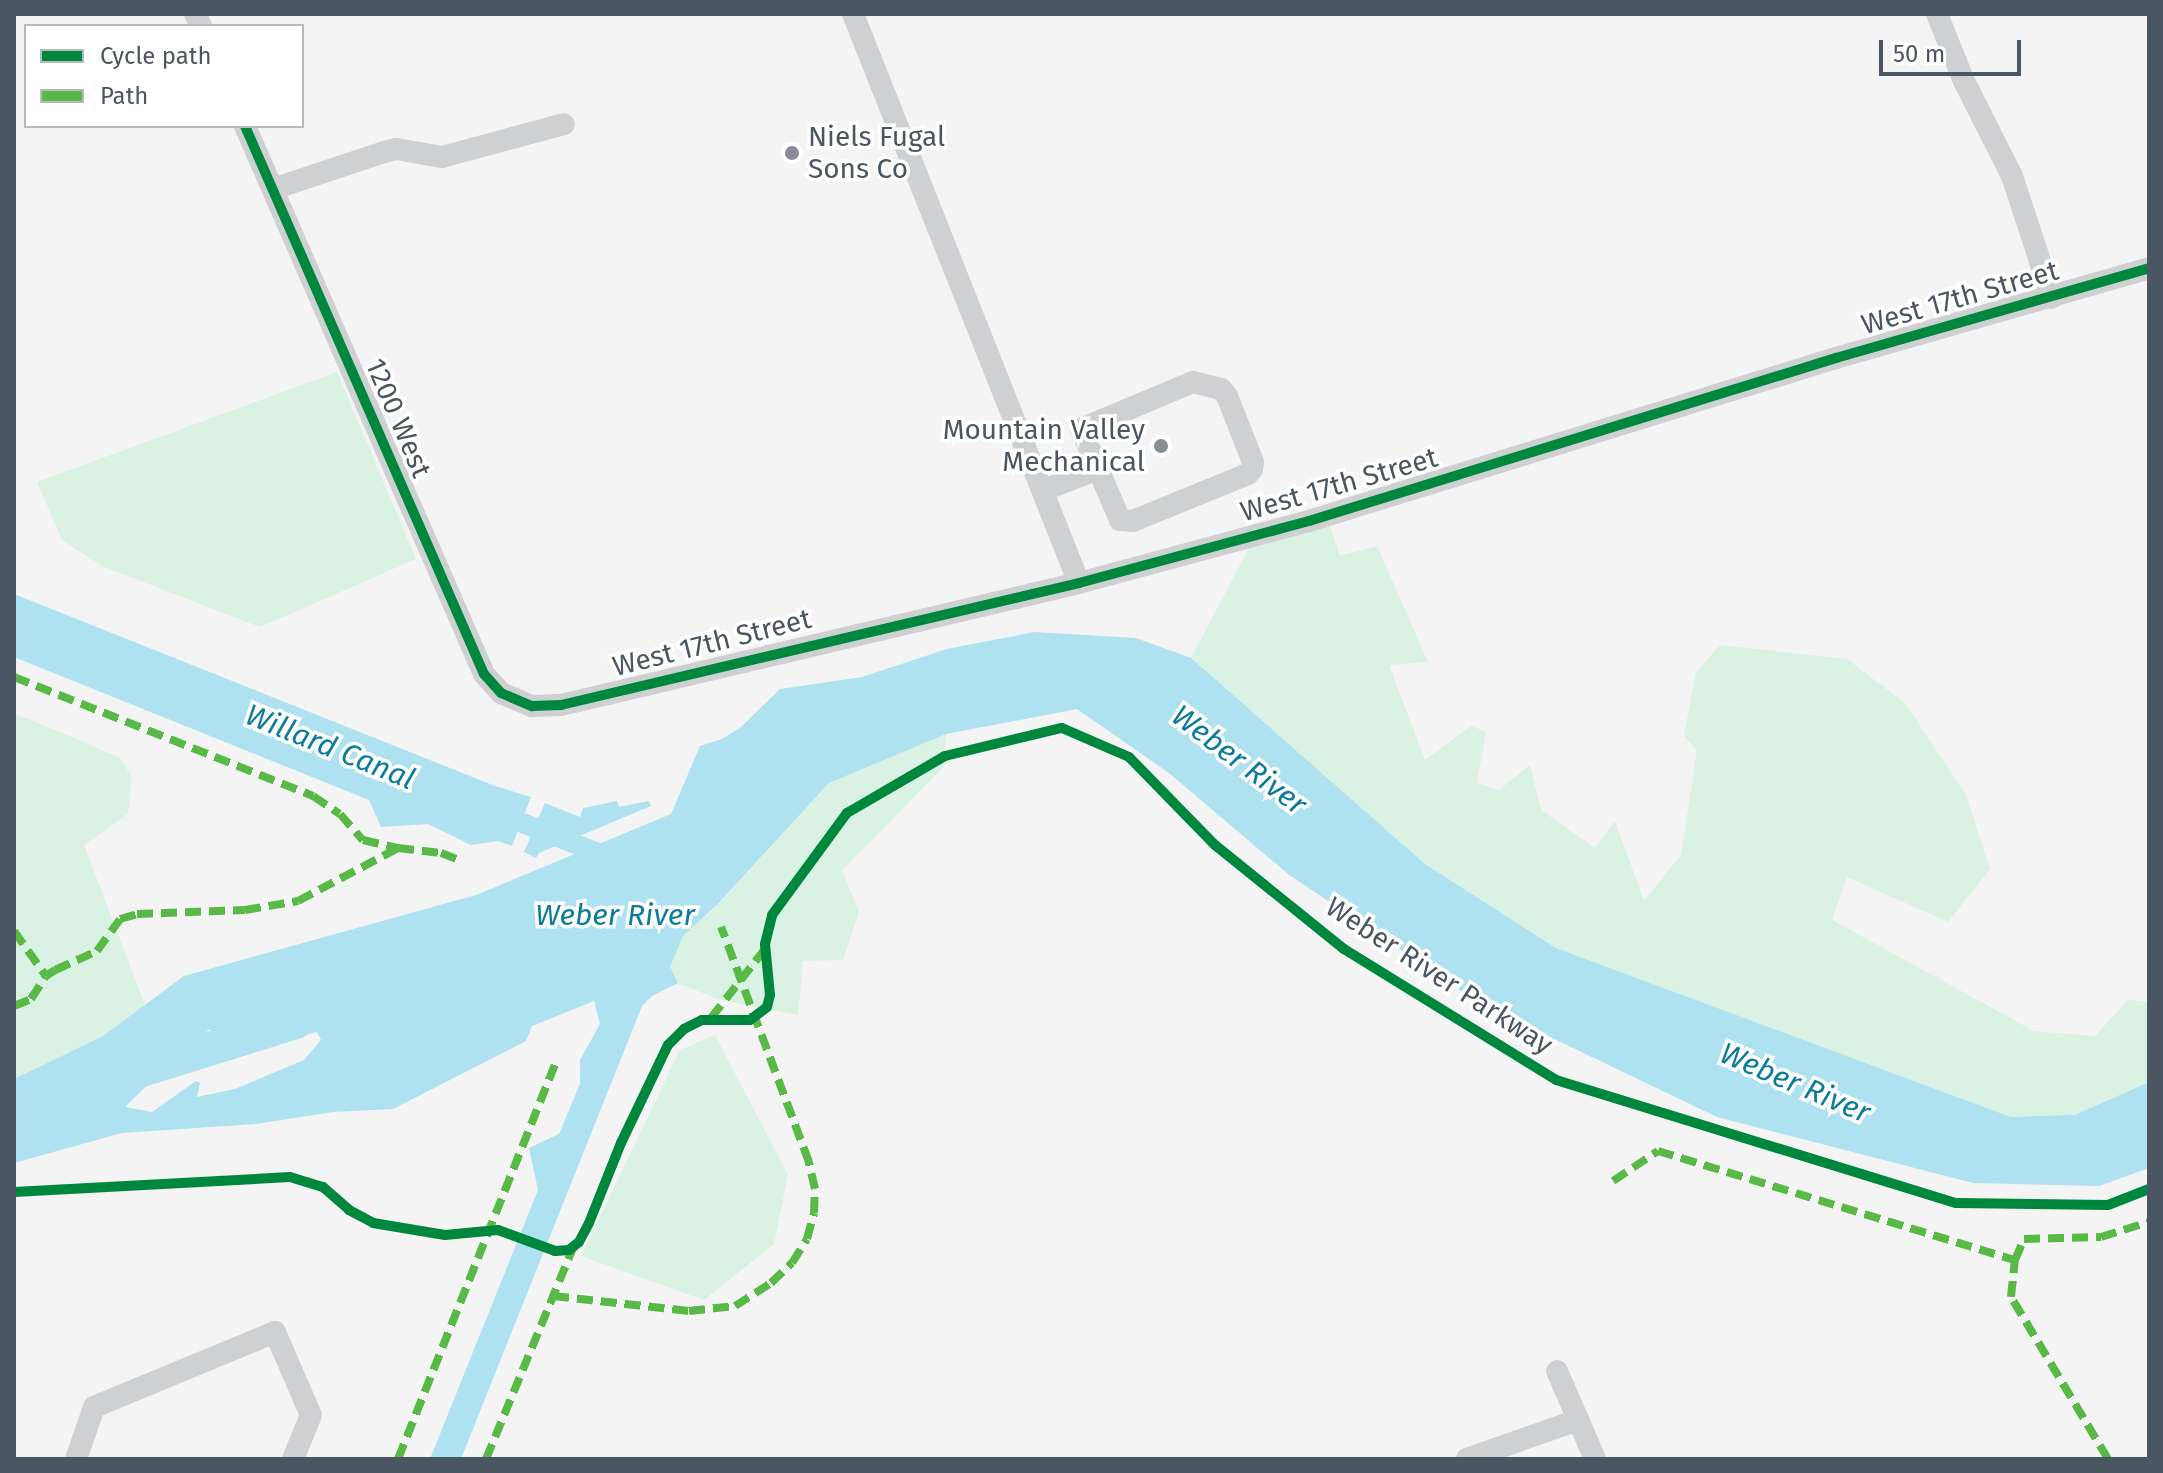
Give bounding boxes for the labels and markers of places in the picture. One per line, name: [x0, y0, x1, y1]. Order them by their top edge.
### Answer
place label: Niels Fugal Sons Co: [808, 120, 945, 186]
marker: Niels Fugal Sons Co: [783, 144, 801, 162]
place label: Mountain Valley Mechanical: [943, 413, 1145, 479]
marker: Mountain Valley Mechanical: [1152, 437, 1170, 455]

